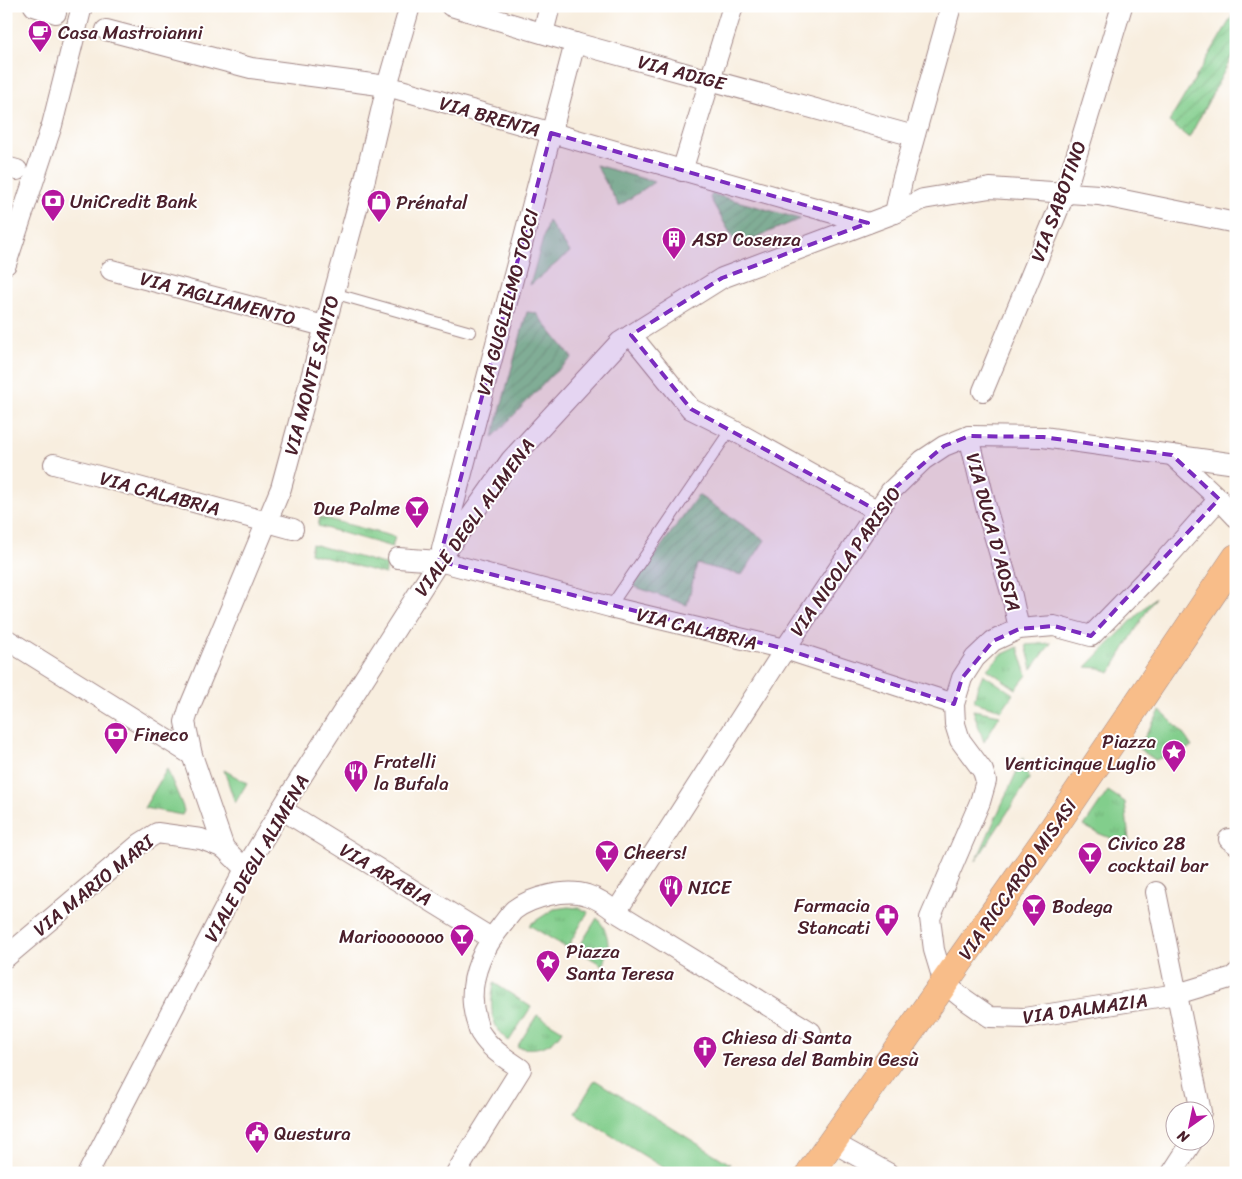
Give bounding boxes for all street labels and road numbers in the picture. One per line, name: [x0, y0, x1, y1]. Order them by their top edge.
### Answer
street label: VIA ADIGE: [634, 45, 731, 100]
street label: VIA BRENTA: [436, 86, 544, 147]
street label: VIA SABOTINO: [1021, 136, 1096, 266]
street label: VIA GUGLIELMO TOCCI: [467, 205, 548, 399]
street label: VIA TAGLIAMENTO: [136, 262, 299, 335]
street label: VIA MONTE SANTO: [274, 291, 349, 459]
street label: VIALE DEGLI ALIMENA: [405, 431, 543, 604]
street label: VIA DUCA D'AOSTA: [956, 449, 1031, 615]
street label: VIA CALABRIA: [96, 462, 224, 525]
street label: VIA NICOLA PARISIO: [781, 479, 910, 643]
street label: VIA CALABRIA: [633, 598, 761, 659]
street label: VIALE DEGLI ALIMENA: [195, 768, 318, 948]
street label: VIA RICCARDO MISASI: [949, 791, 1086, 967]
street label: VIA MARIO MARI: [26, 825, 162, 945]
street label: VIA ARABIA: [333, 834, 438, 915]
street label: VIA DALMAZIA: [1021, 983, 1150, 1034]

